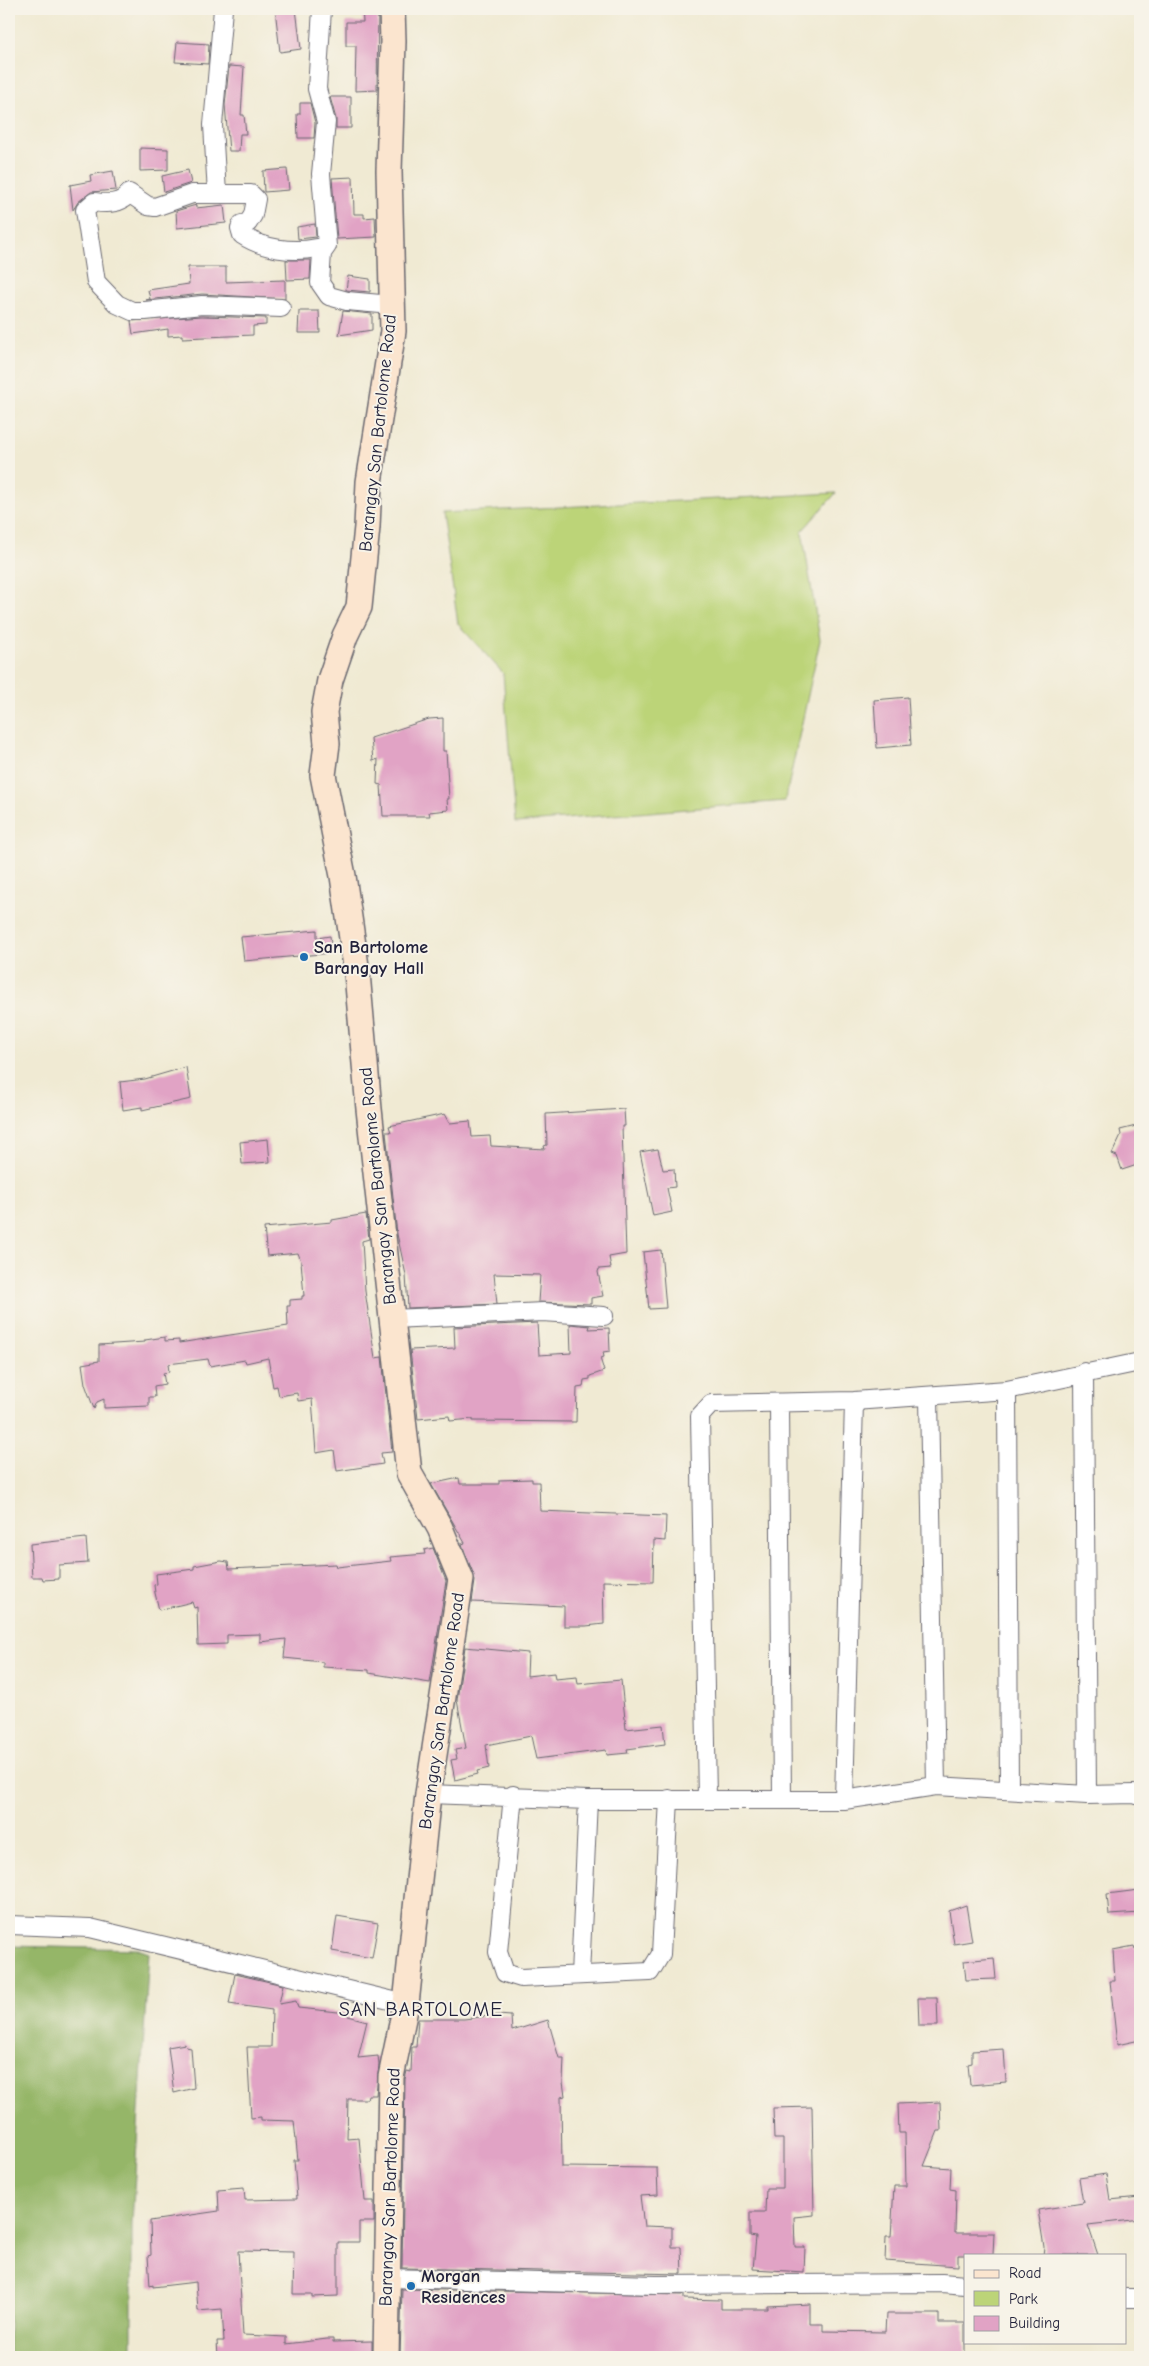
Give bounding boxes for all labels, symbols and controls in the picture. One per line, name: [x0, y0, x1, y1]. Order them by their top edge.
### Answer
street label: Barangay San Bartolome Road: [355, 313, 401, 553]
place label: San Bartolome Barangay Hall: [314, 937, 428, 979]
marker: San Bartolome Barangay Hall: [298, 951, 310, 963]
street label: Barangay San Bartolome Road: [355, 1066, 401, 1306]
street label: Barangay San Bartolome Road: [415, 1591, 469, 1831]
district label: SAN BARTOLOME: [339, 1998, 503, 2021]
street label: Barangay San Bartolome Road: [375, 2067, 405, 2307]
legend: [964, 2254, 1126, 2344]
text: Road: [1009, 2264, 1041, 2282]
place label: Morgan Residences: [421, 2266, 506, 2308]
marker: Morgan Residences: [405, 2280, 417, 2292]
text: Park: [1009, 2290, 1038, 2308]
text: Building: [1009, 2314, 1060, 2332]

